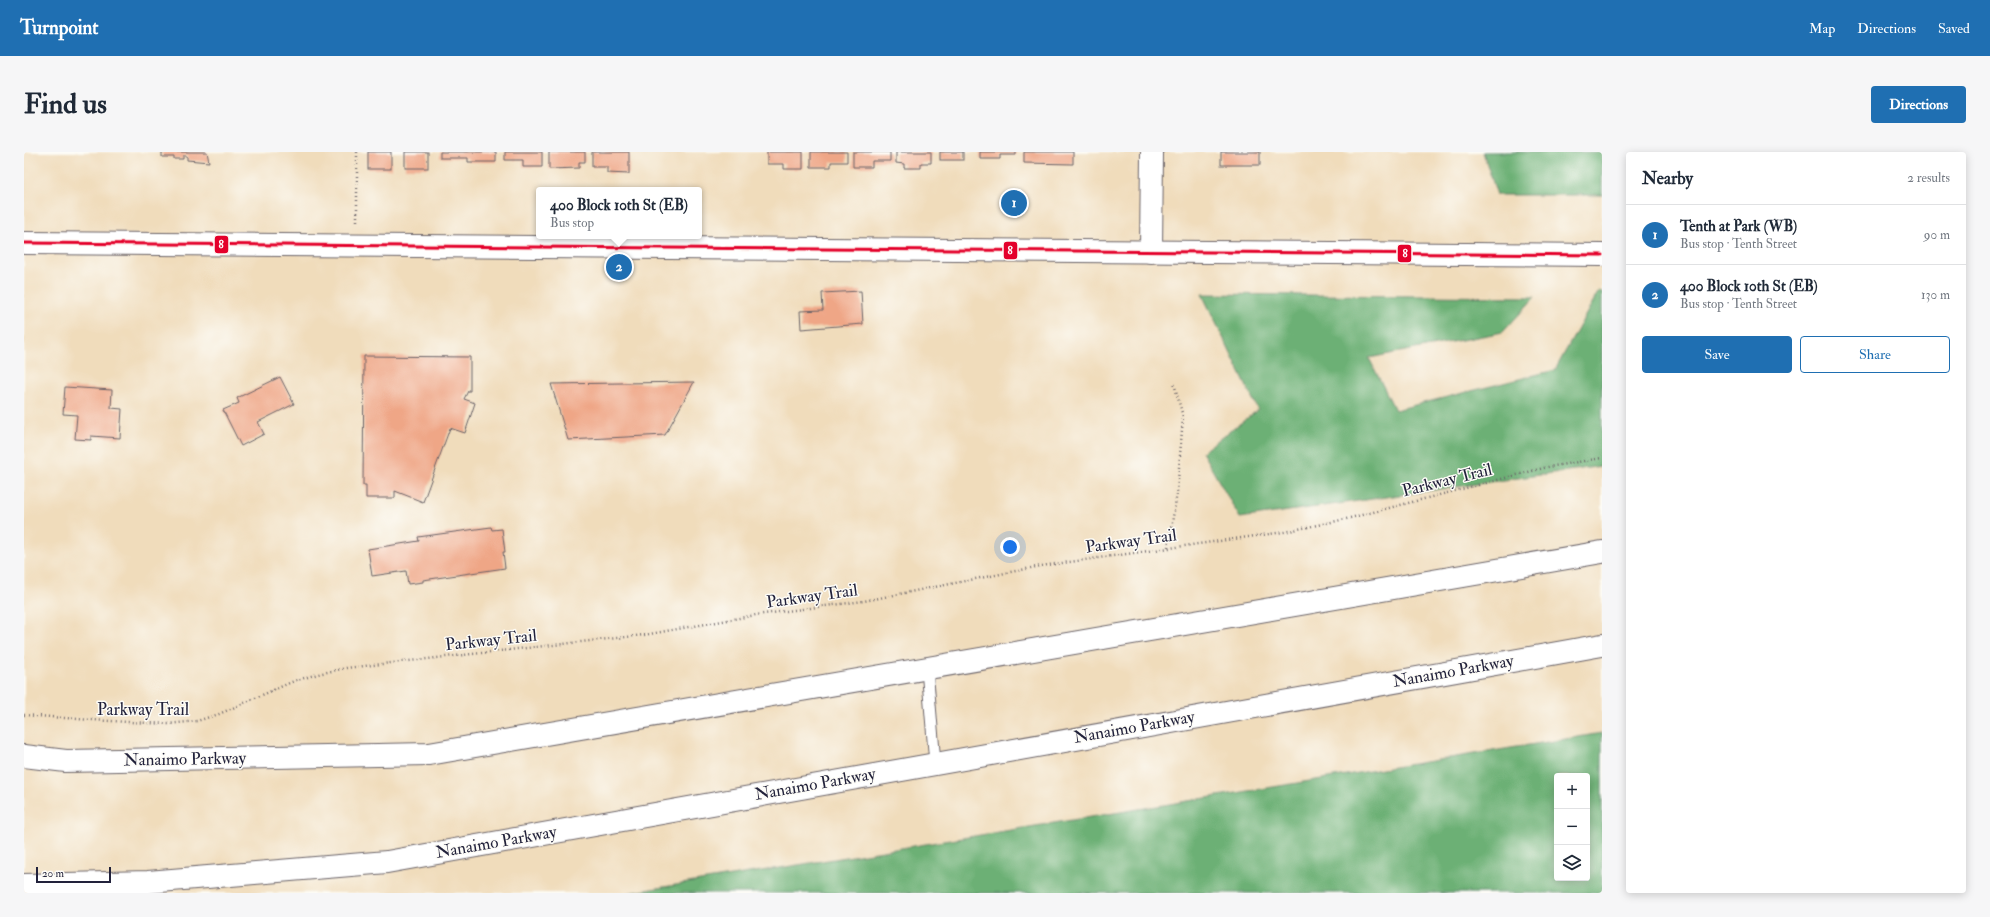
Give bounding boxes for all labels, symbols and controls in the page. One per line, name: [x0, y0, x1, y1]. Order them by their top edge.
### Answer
text: Turnpoint: [20, 16, 98, 40]
text: Map: [1809, 20, 1835, 37]
text: Directions: [1857, 20, 1916, 37]
text: Saved: [1938, 20, 1970, 37]
button: Directions: [1871, 86, 1966, 123]
text: Find us: [24, 87, 107, 122]
text: Nearby: [1642, 168, 1693, 189]
text: 2 results: [1907, 170, 1950, 186]
popup: [536, 187, 702, 239]
pin: 1: [1001, 188, 1027, 218]
text: 400 Block 10th St (EB): [550, 196, 688, 215]
text: Bus stop: [550, 215, 594, 231]
text: Tenth at Park (WB): [1680, 217, 1797, 236]
text: 1: [1653, 227, 1657, 243]
text: 90 m: [1924, 227, 1950, 243]
line badge: 8: [214, 235, 229, 254]
text: Bus stop · Tenth Street: [1680, 236, 1797, 252]
text: 8: [218, 238, 224, 251]
line badge: 8: [1003, 241, 1018, 260]
text: 8: [1007, 244, 1013, 257]
line badge: 8: [1397, 244, 1412, 263]
text: 8: [1402, 247, 1408, 260]
pin: 2: [606, 252, 632, 282]
text: 400 Block 10th St (EB): [1680, 277, 1818, 296]
text: 2: [1652, 287, 1658, 303]
text: 130 m: [1921, 287, 1950, 303]
text: Bus stop · Tenth Street: [1680, 296, 1797, 312]
button: Save: [1642, 336, 1792, 373]
button: Share: [1800, 336, 1950, 373]
street label: Parkway Trail: [1400, 459, 1495, 502]
street label: Parkway Trail: [1084, 524, 1179, 559]
your location: [1000, 537, 1020, 557]
street label: Parkway Trail: [765, 579, 860, 614]
street label: Parkway Trail: [444, 625, 539, 656]
street label: Nanaimo Parkway: [1391, 650, 1516, 693]
street label: Parkway Trail: [97, 699, 190, 721]
street label: Nanaimo Parkway: [1072, 706, 1197, 749]
street label: Nanaimo Parkway: [124, 747, 247, 772]
street label: Nanaimo Parkway: [753, 763, 878, 806]
map controls: [1554, 773, 1590, 881]
button: +: [1554, 773, 1590, 809]
button: −: [1554, 809, 1590, 845]
street label: Nanaimo Parkway: [434, 821, 559, 864]
button: layers: [1554, 845, 1590, 881]
scale bar: [36, 865, 111, 884]
text: 20 m: [42, 867, 64, 880]

